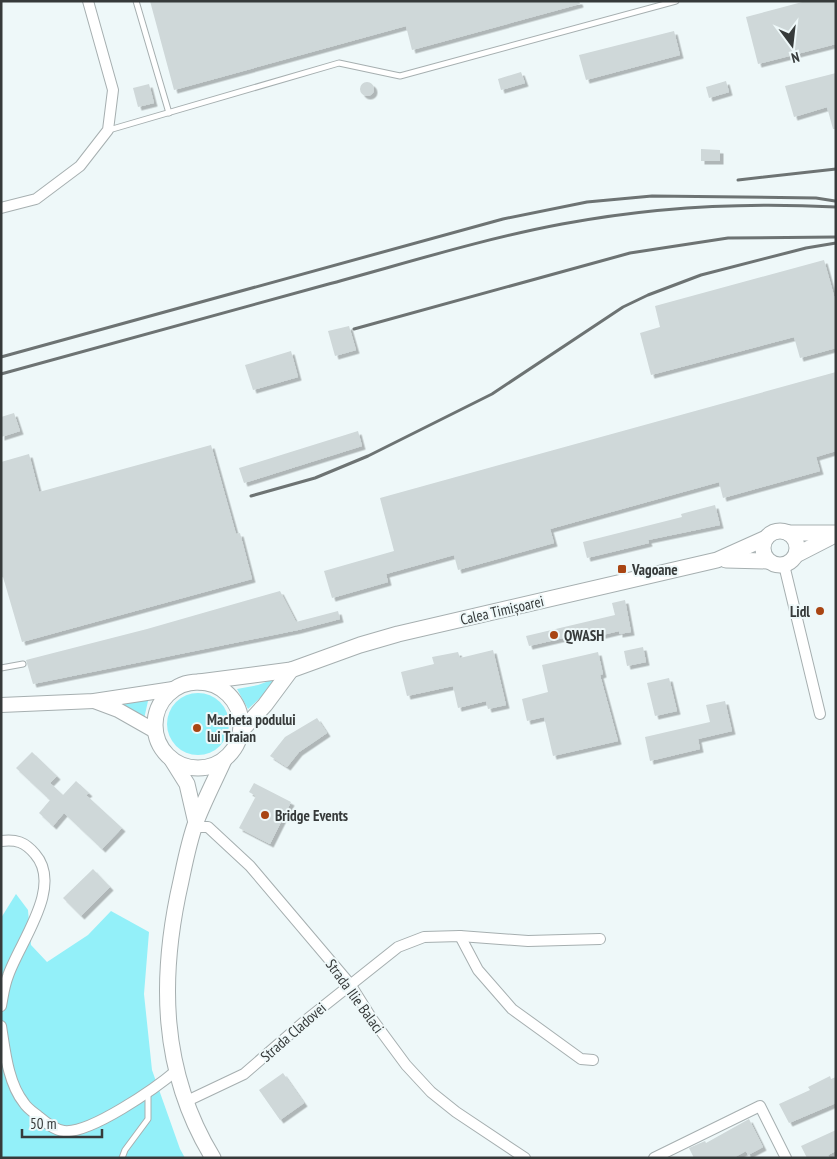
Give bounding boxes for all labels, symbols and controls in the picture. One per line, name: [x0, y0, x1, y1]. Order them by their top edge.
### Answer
north arrow: [767, 20, 817, 70]
text: N: [789, 48, 801, 67]
place label: Vagoane: [631, 560, 678, 579]
marker: Vagoane: [616, 563, 628, 575]
street label: Calea Timișoarei: [458, 591, 546, 629]
place label: Lidl: [790, 602, 810, 621]
marker: Lidl: [814, 605, 826, 617]
place label: QWASH: [564, 626, 604, 645]
marker: QWASH: [548, 629, 560, 641]
place label: Macheta podului lui Traian: [207, 710, 296, 746]
marker: Macheta podului lui Traian: [191, 722, 203, 734]
place label: Bridge Events: [275, 806, 348, 825]
marker: Bridge Events: [259, 809, 271, 821]
street label: Strada Ilie Balaci: [322, 955, 388, 1037]
street label: Strada Cladovei: [256, 998, 330, 1066]
scale bar: [22, 1106, 102, 1138]
text: 50 m: [30, 1114, 56, 1133]

